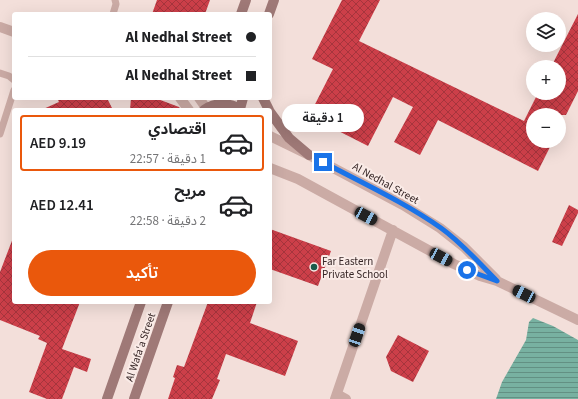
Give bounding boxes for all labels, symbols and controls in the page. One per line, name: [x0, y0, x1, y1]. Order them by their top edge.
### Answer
map controls: [526, 12, 566, 148]
button: layers: [526, 12, 566, 52]
text: Al Nedhal Street: [125, 27, 232, 48]
button: +: [526, 60, 566, 100]
text: Al Nedhal Street: [125, 65, 232, 86]
callout: 1 دقيقة: [282, 104, 364, 132]
button: −: [526, 108, 566, 148]
text: 1 دقيقة: [303, 109, 343, 127]
text: اقتصادي: [148, 119, 206, 140]
icon: car: [218, 125, 254, 161]
text: AED 9.19: [30, 133, 86, 154]
text: 1 دقيقة · 22:57: [130, 150, 206, 168]
route end: [314, 153, 332, 171]
street label: Al Nedhal Street: [350, 159, 422, 208]
text: مريح: [174, 181, 206, 202]
icon: car: [218, 187, 254, 223]
text: AED 12.41: [30, 195, 94, 216]
car: [353, 205, 379, 227]
text: 2 دقيقة · 22:58: [130, 212, 206, 230]
car: [428, 246, 454, 268]
button: تأكيد: [28, 250, 256, 296]
place label: Far Eastern Private School: [322, 254, 388, 282]
route start: [458, 261, 476, 279]
marker: Far Eastern Private School: [309, 262, 319, 272]
car: [511, 283, 537, 305]
street label: Al Wafa'a Street: [122, 311, 159, 383]
car: [347, 322, 367, 348]

